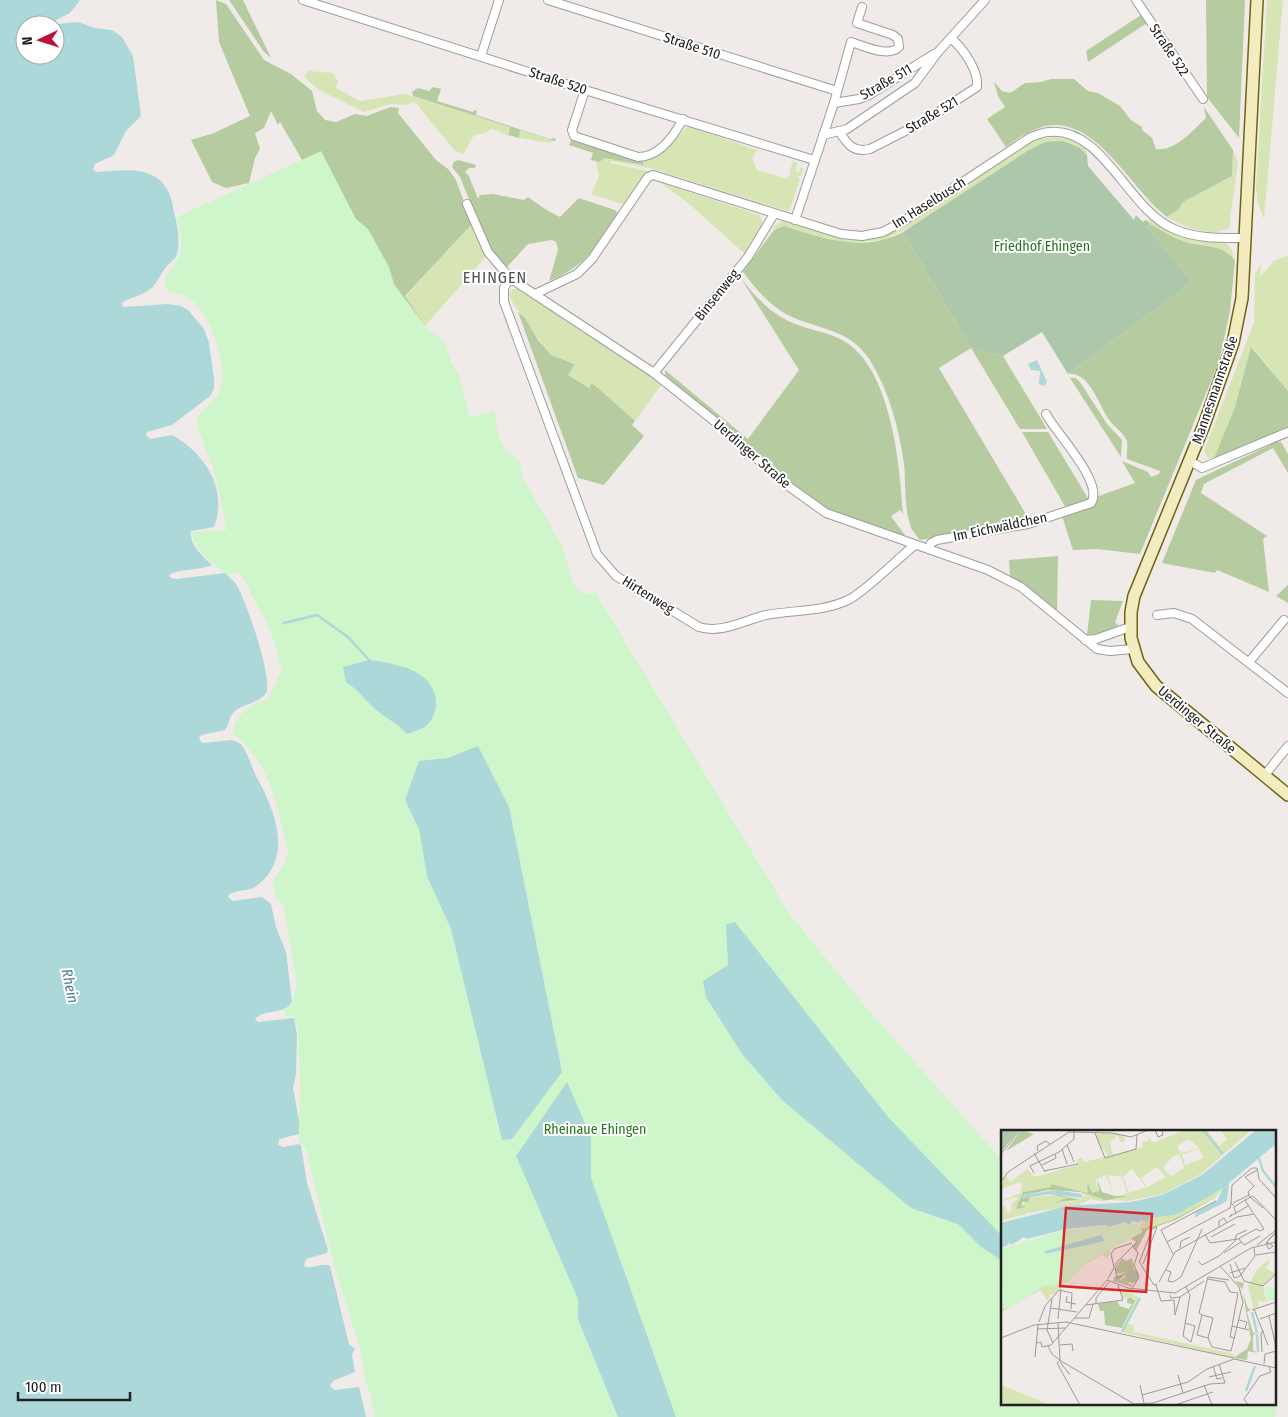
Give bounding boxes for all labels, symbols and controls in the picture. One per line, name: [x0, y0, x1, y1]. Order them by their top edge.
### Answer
north arrow: [15, 15, 65, 65]
street label: Straße 522: [1145, 21, 1193, 79]
street label: Straße 510: [661, 29, 723, 63]
text: N: [19, 36, 36, 46]
street label: Straße 511: [857, 60, 915, 104]
street label: Straße 520: [527, 64, 589, 98]
street label: Straße 521: [903, 93, 961, 137]
street label: Im Haselbusch: [889, 174, 969, 232]
park label: Friedhof Ehingen: [994, 238, 1090, 255]
street label: Binsenweg: [691, 265, 743, 324]
district label: EHINGEN: [463, 268, 527, 287]
street label: Mannesmannstraße: [1189, 334, 1241, 446]
street label: Uerdinger Straße: [710, 416, 794, 492]
street label: Im Eichwäldchen: [951, 509, 1049, 545]
street label: Hirtenweg: [619, 572, 678, 618]
street label: Uerdinger Straße: [1154, 682, 1240, 758]
water label: Rhein: [58, 967, 82, 1005]
park label: Rheinaue Ehingen: [544, 1121, 646, 1138]
inset map: [1001, 1130, 1276, 1404]
scale bar: [18, 1370, 130, 1402]
text: 100 m: [25, 1378, 62, 1396]

